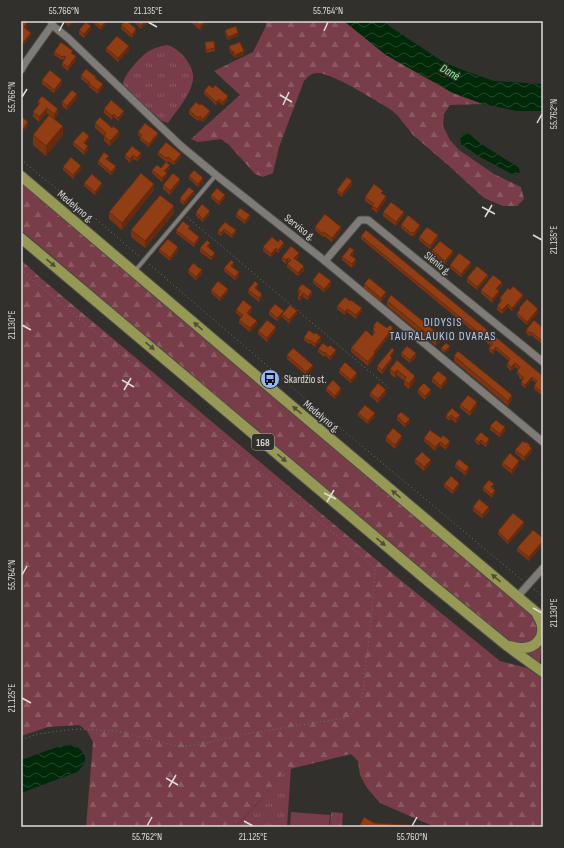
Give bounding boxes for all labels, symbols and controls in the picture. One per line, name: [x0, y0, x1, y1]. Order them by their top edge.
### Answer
text: 55.766°N: [49, 5, 79, 17]
text: 21.135°E: [134, 5, 162, 17]
text: 55.764°N: [313, 5, 343, 17]
water label: Danė: [437, 61, 463, 84]
text: 55.766°N: [6, 82, 18, 112]
text: 55.762°N: [548, 99, 560, 129]
street label: Medelyno g.: [55, 187, 97, 225]
street label: Serviso g.: [282, 211, 318, 243]
text: 21.135°E: [548, 226, 560, 254]
street label: Slėnio g.: [422, 249, 454, 278]
one-way arrow: [45, 258, 56, 267]
text: 21.130°E: [6, 310, 18, 340]
district label: DIDYSIS TAURALAUKIO DVARAS: [390, 315, 496, 344]
one-way arrow: [192, 322, 203, 331]
one-way arrow: [145, 342, 156, 351]
bus stop icon: Skardžio st.: [259, 368, 281, 390]
place label: Skardžio st.: [284, 373, 327, 386]
street label: Medelyno g.: [301, 397, 343, 435]
one-way arrow: [291, 406, 302, 415]
road number: 168: [252, 434, 274, 450]
one-way arrow: [276, 453, 287, 462]
one-way arrow: [391, 490, 402, 499]
one-way arrow: [375, 537, 386, 546]
text: 55.764°N: [6, 560, 18, 590]
one-way arrow: [491, 574, 500, 583]
text: 21.130°E: [548, 598, 560, 628]
text: 21.125°E: [6, 684, 18, 712]
text: 55.762°N: [132, 831, 162, 843]
text: 21.125°E: [239, 831, 267, 843]
text: 55.760°N: [397, 831, 427, 843]

